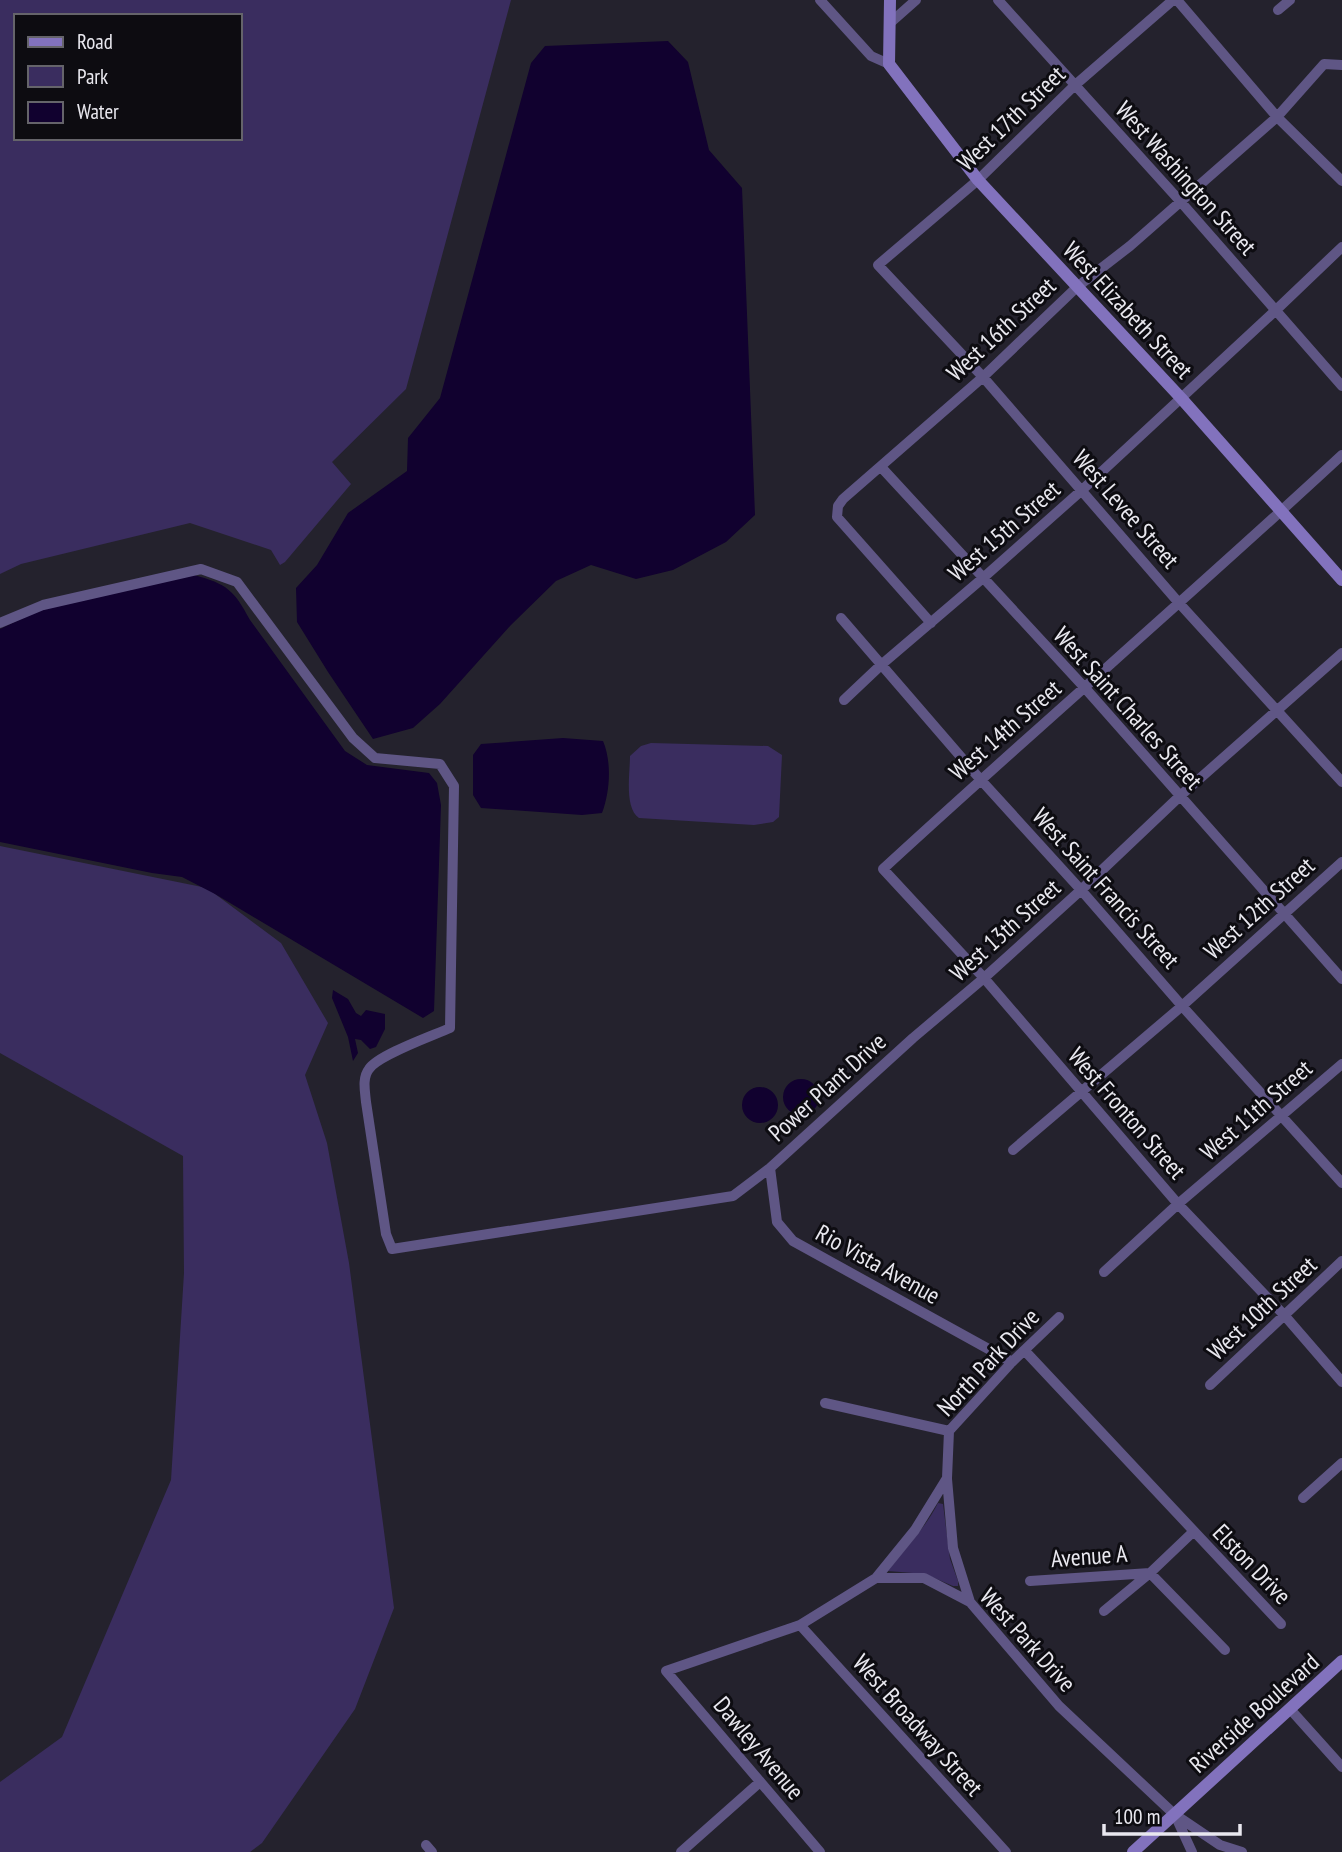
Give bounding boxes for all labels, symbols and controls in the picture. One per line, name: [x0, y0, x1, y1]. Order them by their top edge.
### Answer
legend: [14, 14, 242, 140]
text: Road: [77, 28, 113, 55]
street label: West 17th Street: [950, 59, 1072, 177]
text: Park: [77, 63, 108, 90]
street label: West Washington Street: [1109, 95, 1263, 262]
text: Water: [77, 98, 119, 125]
street label: West Elizabeth Street: [1056, 235, 1200, 385]
street label: West 16th Street: [940, 270, 1063, 388]
street label: West Levee Street: [1066, 443, 1186, 575]
street label: West 15th Street: [942, 474, 1067, 588]
street label: West Saint Charles Street: [1047, 620, 1210, 796]
street label: West 14th Street: [943, 673, 1068, 787]
street label: West Saint Francis Street: [1026, 801, 1187, 975]
street label: West 12th Street: [1197, 850, 1321, 966]
street label: West 13th Street: [943, 872, 1067, 988]
street label: Power Plant Drive: [762, 1026, 892, 1148]
street label: West Fronton Street: [1061, 1041, 1193, 1186]
street label: West 11th Street: [1194, 1053, 1319, 1167]
street label: Rio Vista Avenue: [810, 1217, 946, 1311]
street label: West 10th Street: [1201, 1249, 1324, 1367]
street label: North Park Drive: [930, 1302, 1046, 1422]
street label: Elston Drive: [1206, 1517, 1298, 1611]
street label: Avenue A: [1050, 1538, 1129, 1574]
street label: West Park Drive: [973, 1582, 1083, 1698]
street label: Riverside Boulevard: [1183, 1647, 1325, 1779]
street label: West Broadway Street: [846, 1648, 990, 1803]
street label: Dawley Avenue: [707, 1690, 811, 1806]
scale bar: [1104, 1792, 1240, 1836]
text: 100 m: [1114, 1803, 1160, 1830]

